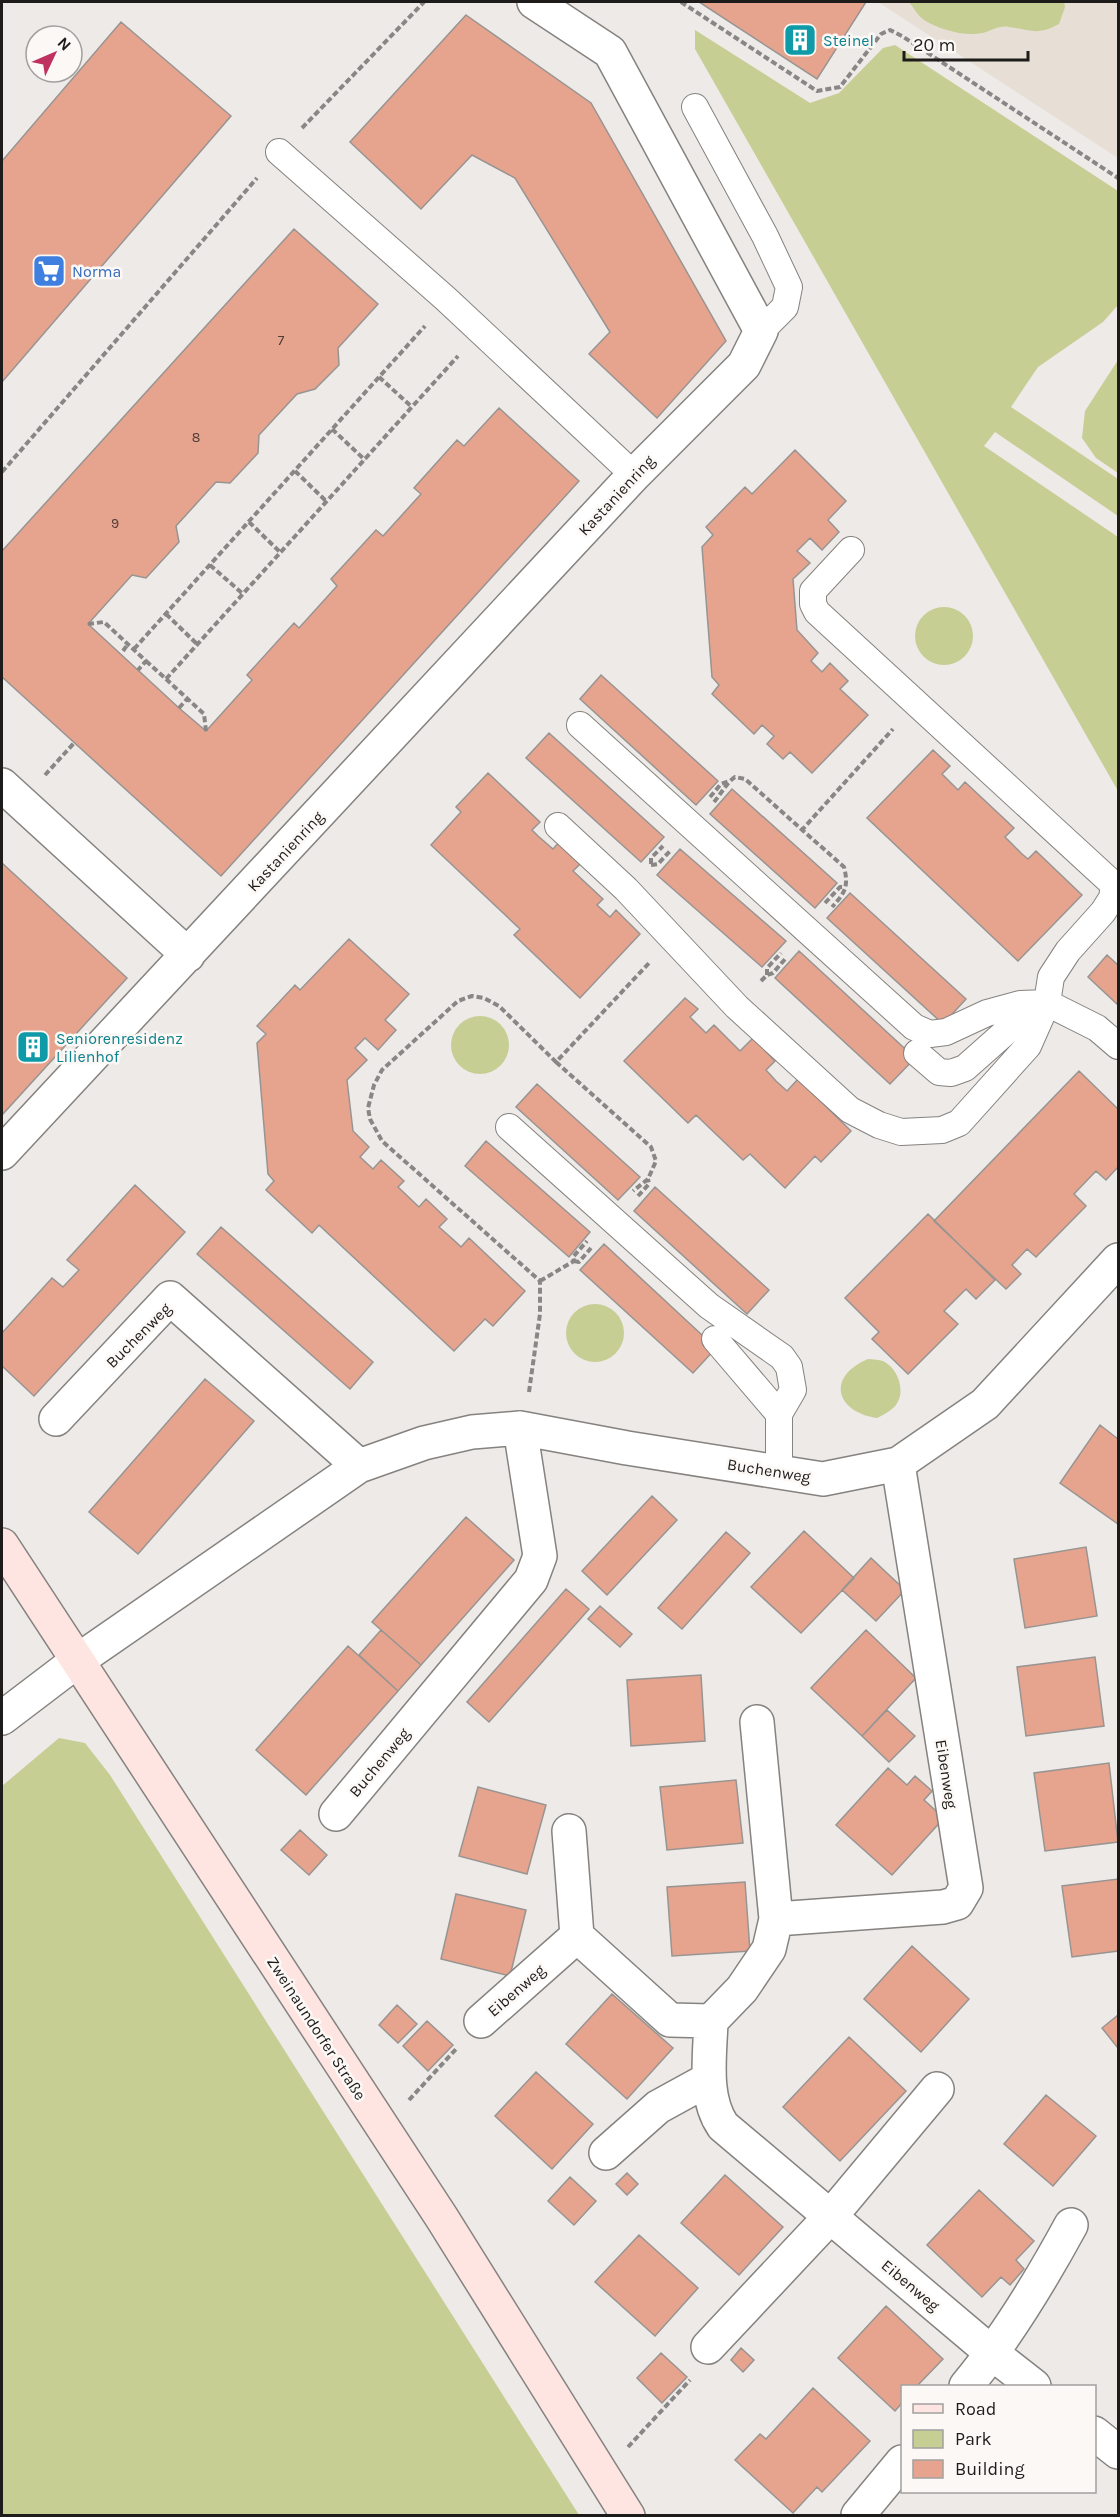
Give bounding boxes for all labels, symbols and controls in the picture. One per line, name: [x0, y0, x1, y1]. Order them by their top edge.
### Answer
building icon: Steinel: [782, 22, 818, 58]
north arrow: [24, 24, 84, 84]
scale bar: [904, 24, 1028, 62]
place label: Steinel: [823, 31, 874, 50]
text: N: [54, 33, 75, 55]
text: 20 m: [913, 34, 955, 56]
supermarket icon: Norma: [31, 253, 67, 289]
place label: Norma: [72, 262, 121, 281]
house number: 7: [278, 332, 285, 349]
house number: 8: [192, 429, 200, 446]
street label: Kastanienring: [574, 451, 659, 540]
house number: 9: [111, 515, 119, 532]
street label: Kastanienring: [243, 807, 328, 896]
building icon: Seniorenresidenz Lilienhof: [15, 1029, 51, 1065]
place label: Seniorenresidenz Lilienhof: [56, 1029, 183, 1066]
street label: Buchenweg: [102, 1299, 175, 1372]
street label: Buchenweg: [726, 1455, 812, 1486]
street label: Buchenweg: [345, 1724, 414, 1801]
street label: Eibenweg: [932, 1738, 961, 1810]
street label: Zweinaundorfer Straße: [263, 1953, 370, 2104]
street label: Eibenweg: [484, 1960, 549, 2020]
street label: Eibenweg: [878, 2256, 944, 2315]
legend: [901, 2385, 1096, 2493]
text: Road: [955, 2398, 996, 2420]
text: Park: [955, 2428, 992, 2450]
text: Building: [955, 2458, 1025, 2480]

